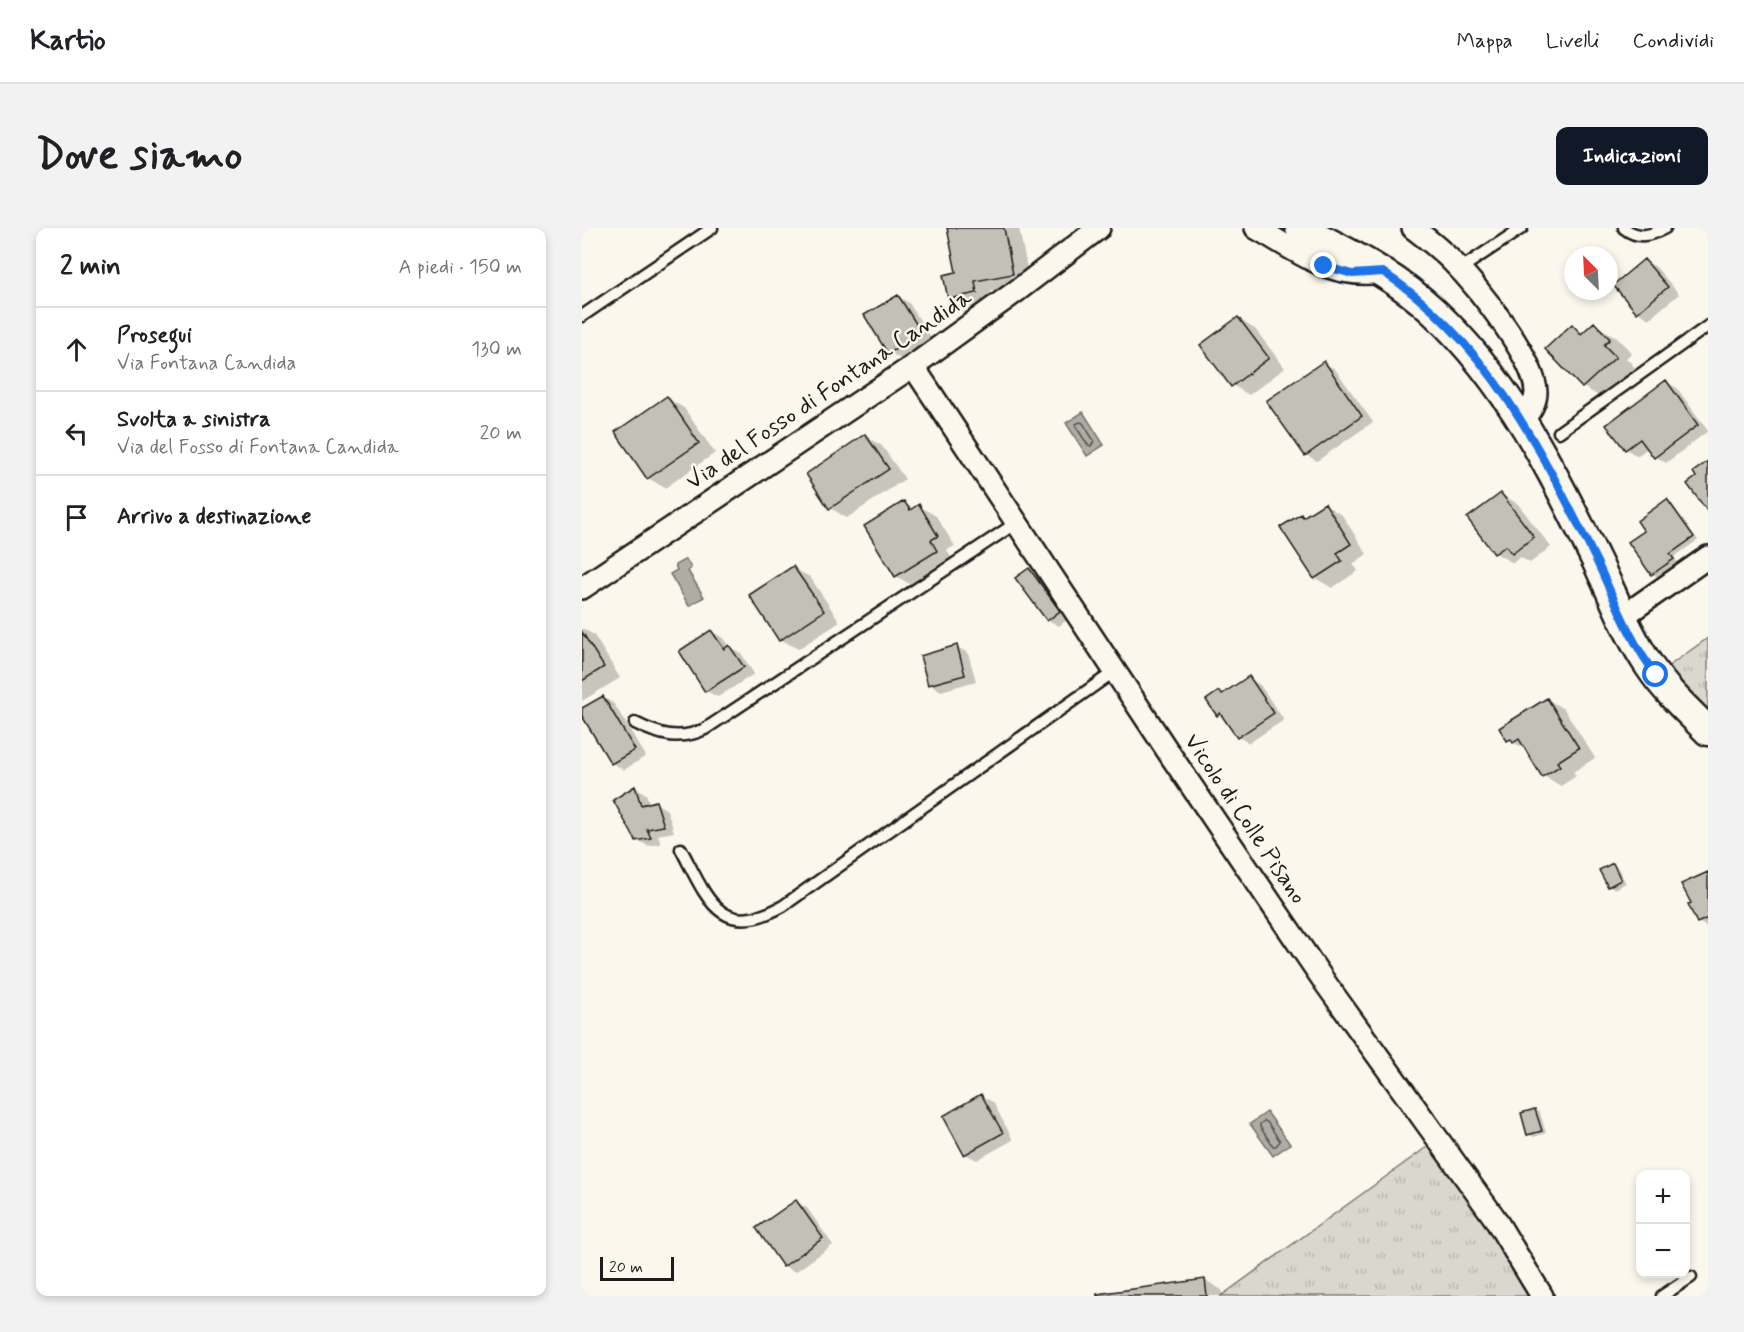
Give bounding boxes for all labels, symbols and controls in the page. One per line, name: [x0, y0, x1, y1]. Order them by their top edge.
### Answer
text: Kartio: [30, 23, 106, 60]
text: Mappa: [1457, 27, 1513, 55]
text: Livelli: [1546, 27, 1600, 55]
text: Condividi: [1633, 27, 1714, 55]
button: Indicazioni: [1556, 127, 1708, 185]
text: Dove siamo: [36, 129, 242, 184]
north arrow: [1564, 246, 1618, 300]
text: 2 min: [60, 250, 121, 284]
route end: [1310, 252, 1336, 278]
text: A piedi · 150 m: [398, 254, 522, 281]
street label: Via del Fosso di Fontana Candida: [680, 282, 978, 497]
text: Prosegui: [117, 322, 192, 350]
icon: ahead: [60, 333, 93, 366]
text: 130 m: [471, 336, 522, 363]
text: Via Fontana Candida: [117, 350, 296, 377]
text: Svolta a sinistra: [117, 406, 271, 434]
icon: left: [60, 417, 93, 450]
text: 20 m: [479, 420, 522, 447]
text: Via del Fosso di Fontana Candida: [117, 434, 399, 461]
icon: arrive: [60, 501, 93, 534]
text: Arrivo a destinazione: [117, 503, 311, 531]
route start: [1642, 661, 1668, 687]
street label: Vicolo di Colle Pisano: [1176, 728, 1314, 910]
map controls: [1636, 1170, 1690, 1278]
button: +: [1636, 1170, 1690, 1224]
button: −: [1636, 1224, 1690, 1278]
scale bar: [600, 1254, 674, 1282]
text: 20 m: [609, 1257, 643, 1278]

